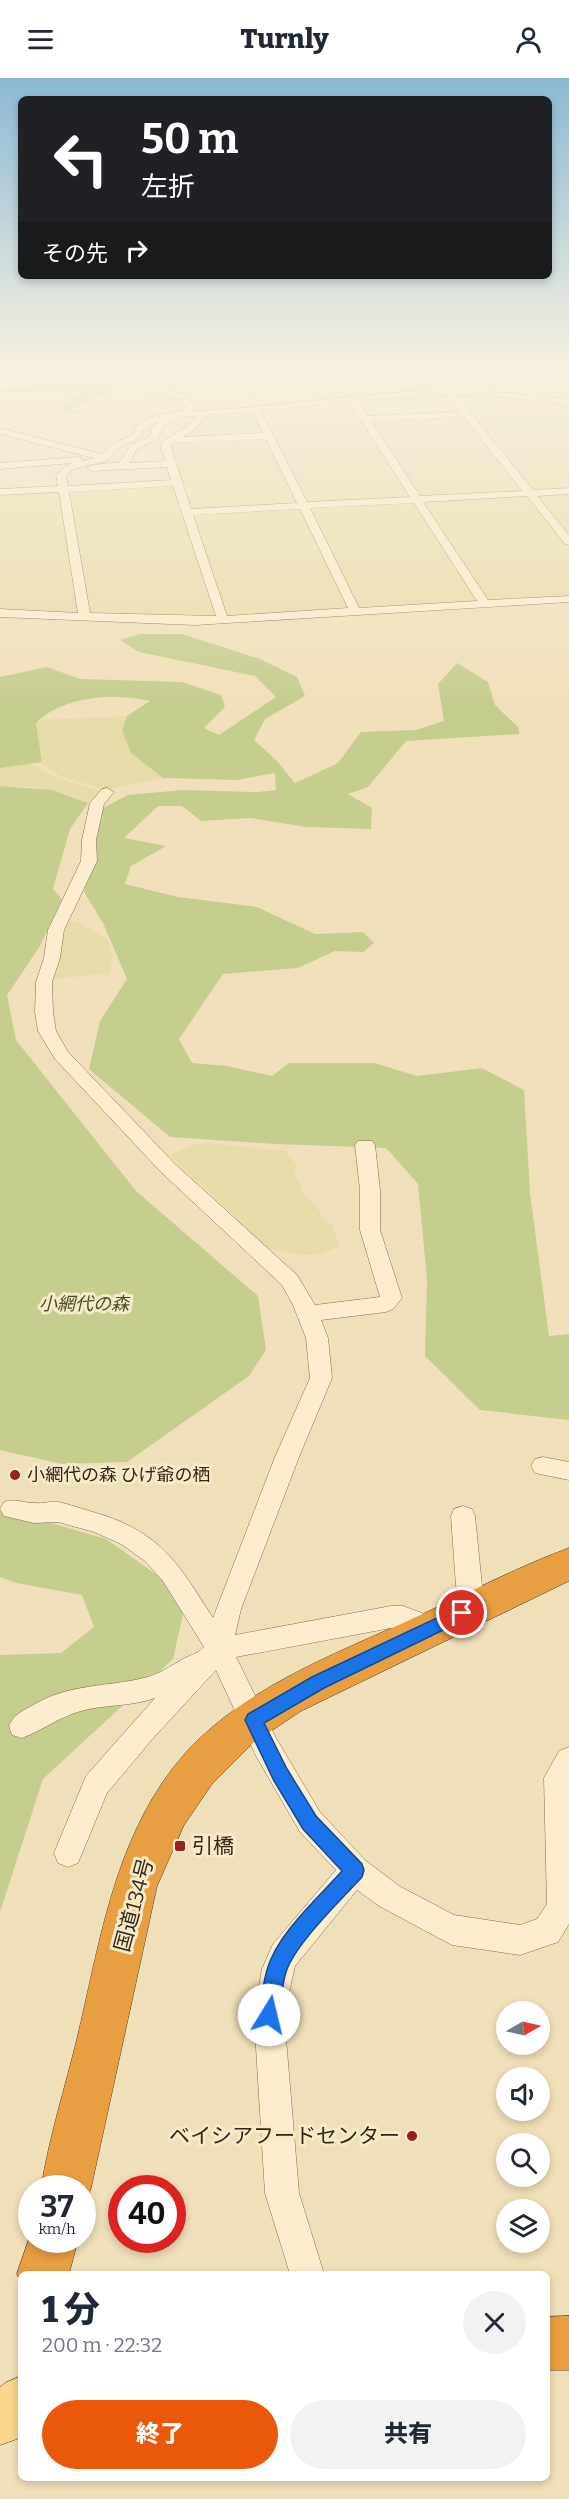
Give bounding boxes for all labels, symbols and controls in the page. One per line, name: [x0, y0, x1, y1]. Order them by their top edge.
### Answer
icon: menu: [24, 23, 57, 56]
text: Turnly: [240, 23, 329, 55]
icon: person: [512, 23, 545, 56]
text: 50 m: [141, 114, 238, 164]
icon: left: [42, 120, 120, 198]
text: 左折: [141, 171, 195, 203]
icon: right: [120, 234, 153, 267]
text: その先: [42, 240, 108, 267]
park label: 小網代の森: [39, 1293, 131, 1315]
place label: 小網代の森 ひげ爺の栖: [27, 1464, 211, 1486]
marker: 小網代の森 ひげ爺の栖: [8, 1468, 22, 1482]
pin: [436, 1587, 487, 1638]
icon: arrive: [445, 1596, 478, 1629]
place label: 引橋: [192, 1833, 234, 1859]
marker: 引橋: [173, 1839, 187, 1853]
street label: 国道134号: [109, 1855, 159, 1955]
position arrow: [237, 1983, 301, 2047]
north arrow: [496, 2001, 550, 2055]
map controls: [496, 2001, 550, 2253]
button: sound: [496, 2067, 550, 2121]
place label: ベイシアフードセンター: [169, 2123, 400, 2149]
marker: ベイシアフードセンター: [405, 2129, 419, 2143]
button: search: [496, 2133, 550, 2187]
speed limit sign: 40: [108, 2175, 186, 2253]
text: 37: [40, 2189, 74, 2225]
button: layers: [496, 2199, 550, 2253]
text: km/h: [38, 2220, 76, 2238]
text: 1 分: [42, 2288, 100, 2332]
button: close: [463, 2291, 526, 2354]
text: 200 m · 22:32: [42, 2333, 162, 2357]
button: 終了: [42, 2400, 278, 2469]
button: 共有: [290, 2400, 526, 2469]

